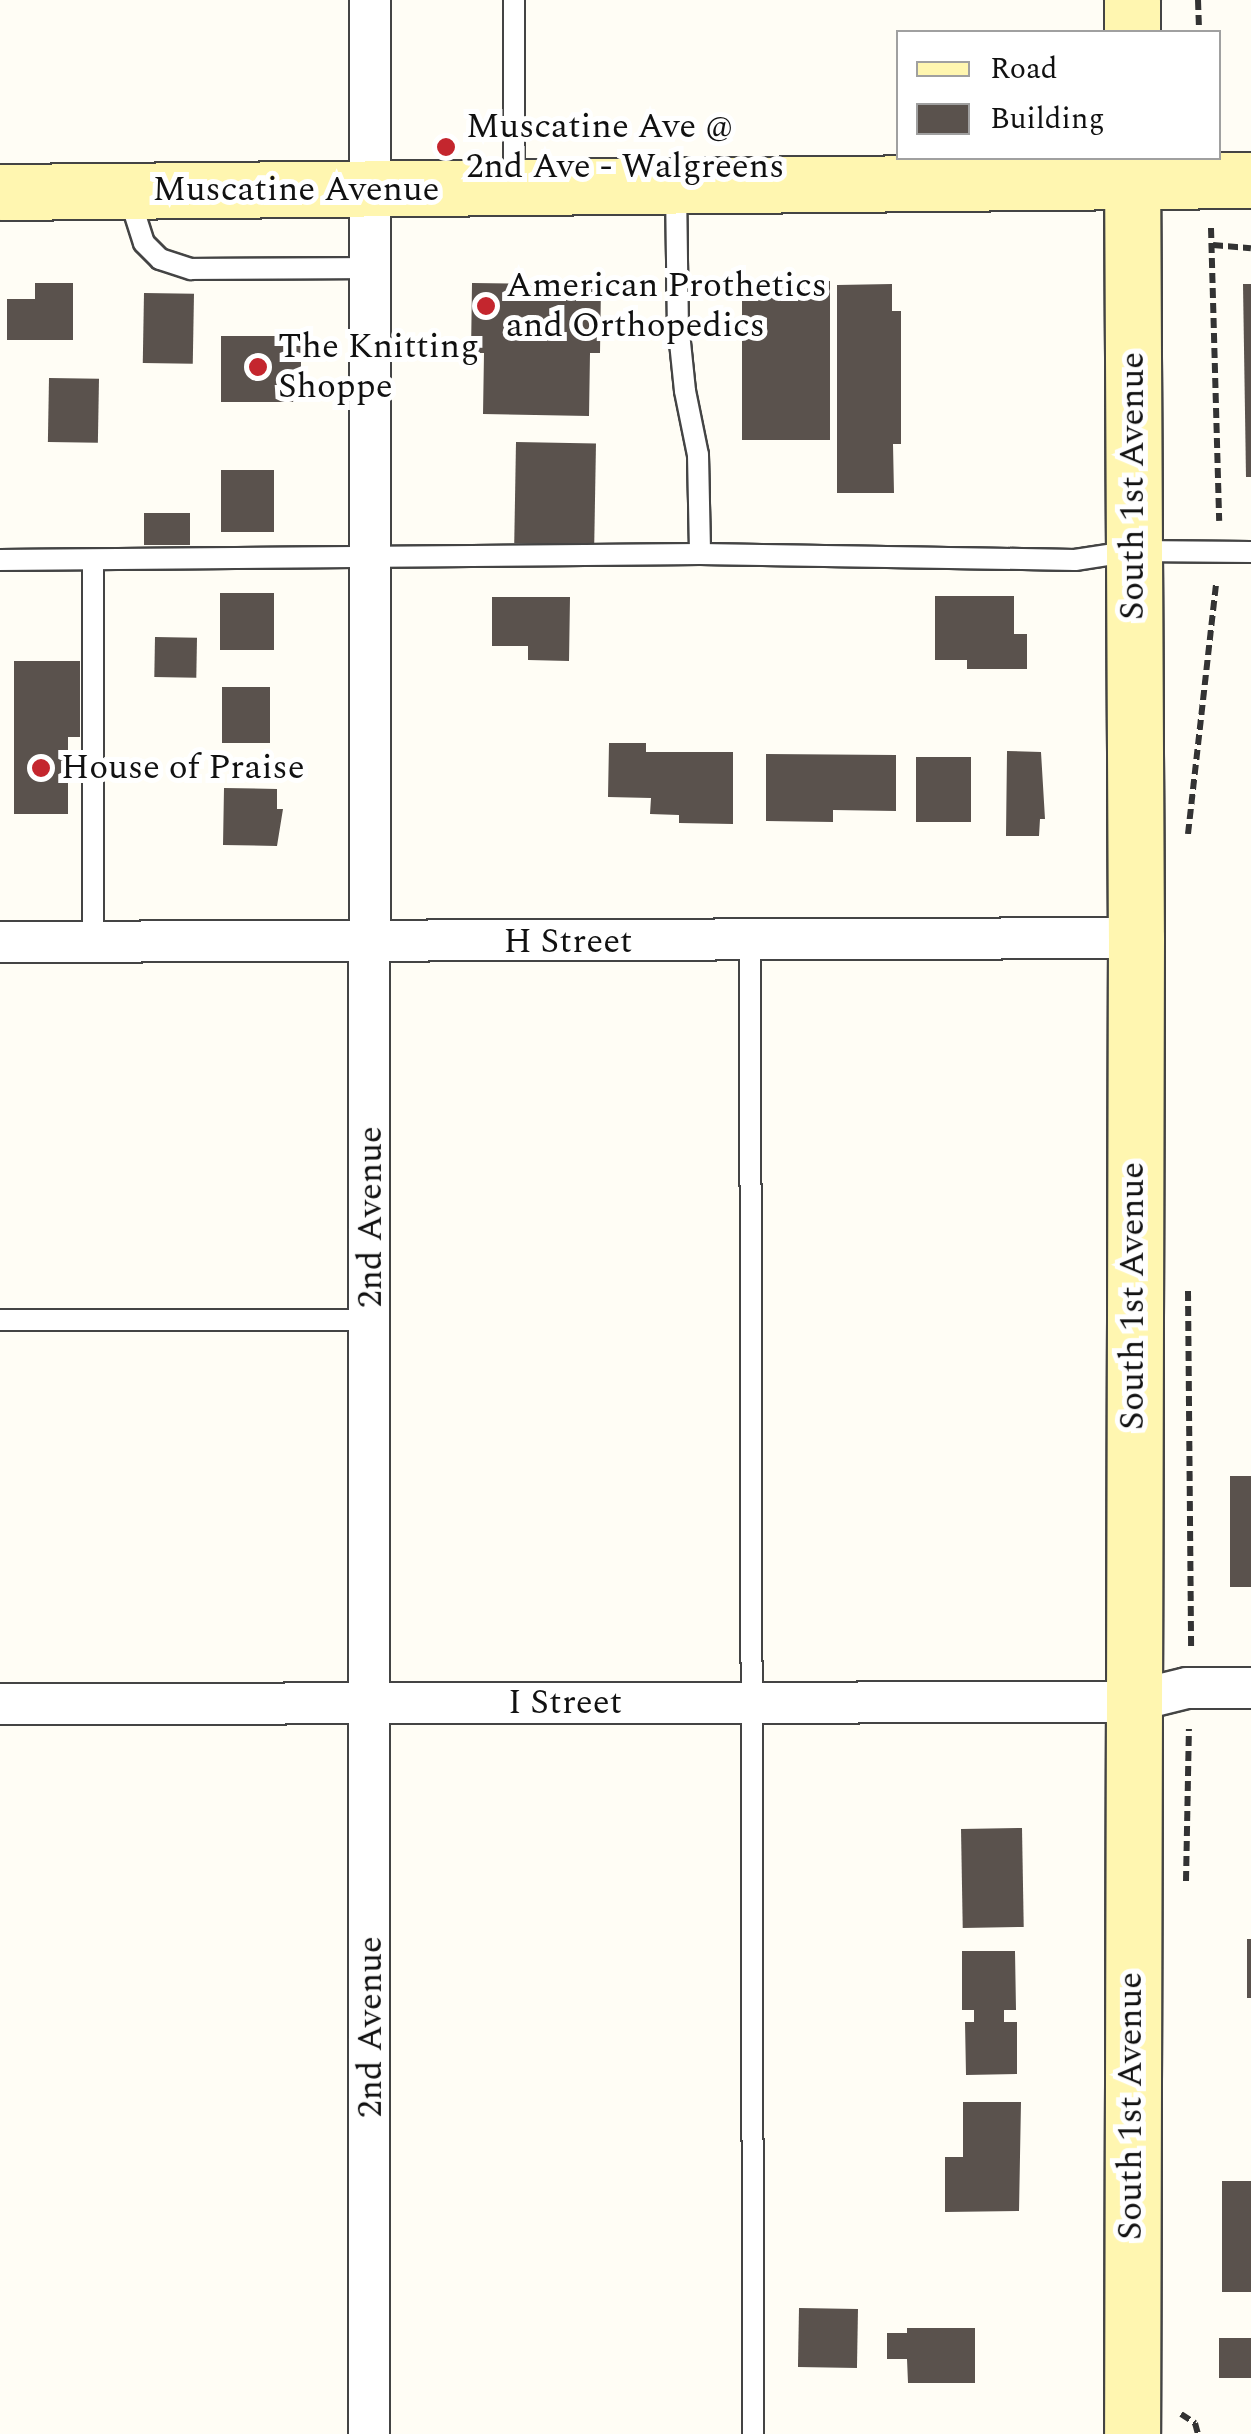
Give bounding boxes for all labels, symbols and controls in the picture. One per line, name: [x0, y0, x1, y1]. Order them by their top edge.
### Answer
legend: [896, 30, 1221, 160]
text: Road: [990, 46, 1058, 92]
text: Building: [990, 96, 1105, 142]
place label: Muscatine Ave @ 2nd Ave - Walgreens: [466, 106, 784, 188]
marker: Muscatine Ave @ 2nd Ave - Walgreens: [435, 136, 457, 158]
street label: Muscatine Avenue: [152, 169, 440, 211]
place label: American Prothetics and Orthopedics: [506, 265, 827, 347]
marker: American Prothetics and Orthopedics: [475, 295, 497, 317]
place label: The Knitting Shoppe: [278, 326, 479, 408]
street label: South 1st Avenue: [1112, 352, 1154, 620]
marker: The Knitting Shoppe: [247, 356, 269, 378]
place label: House of Praise: [61, 747, 305, 789]
marker: House of Praise: [30, 757, 52, 779]
street label: H Street: [504, 921, 632, 963]
street label: 2nd Avenue: [350, 1126, 392, 1308]
street label: South 1st Avenue: [1112, 1162, 1154, 1430]
street label: I Street: [508, 1682, 622, 1724]
street label: 2nd Avenue: [350, 1936, 392, 2118]
street label: South 1st Avenue: [1110, 1972, 1152, 2240]

